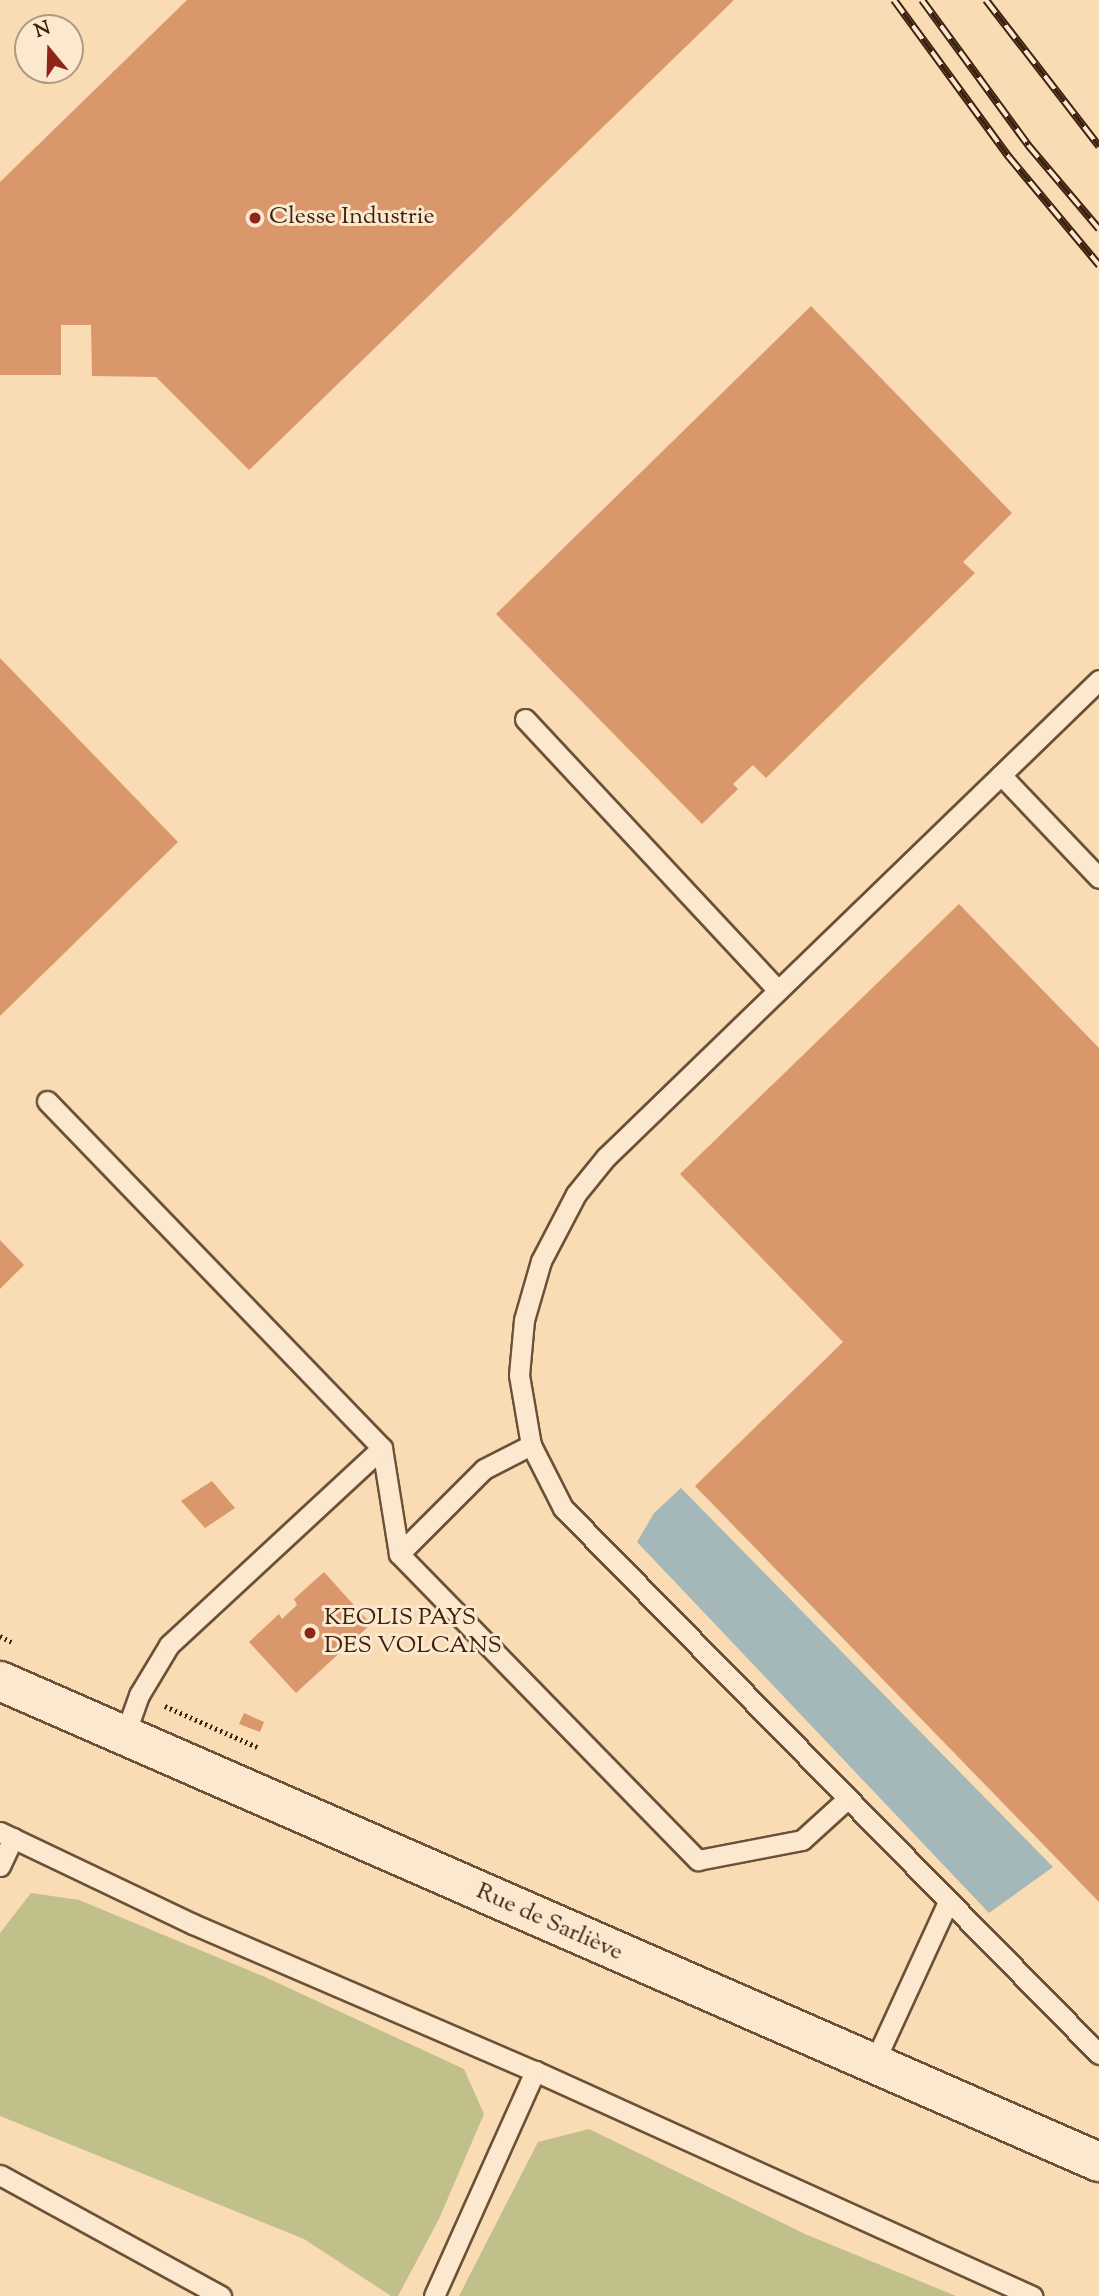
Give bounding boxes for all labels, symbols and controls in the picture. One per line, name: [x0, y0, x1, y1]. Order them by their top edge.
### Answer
north arrow: [14, 14, 84, 84]
text: N: [31, 15, 54, 46]
place label: Clesse Industrie: [269, 204, 435, 232]
marker: Clesse Industrie: [247, 210, 263, 226]
place label: KEOLIS PAYS DES VOLCANS: [324, 1605, 502, 1661]
marker: KEOLIS PAYS DES VOLCANS: [302, 1625, 318, 1641]
street label: Rue de Sarliève: [471, 1878, 627, 1968]

